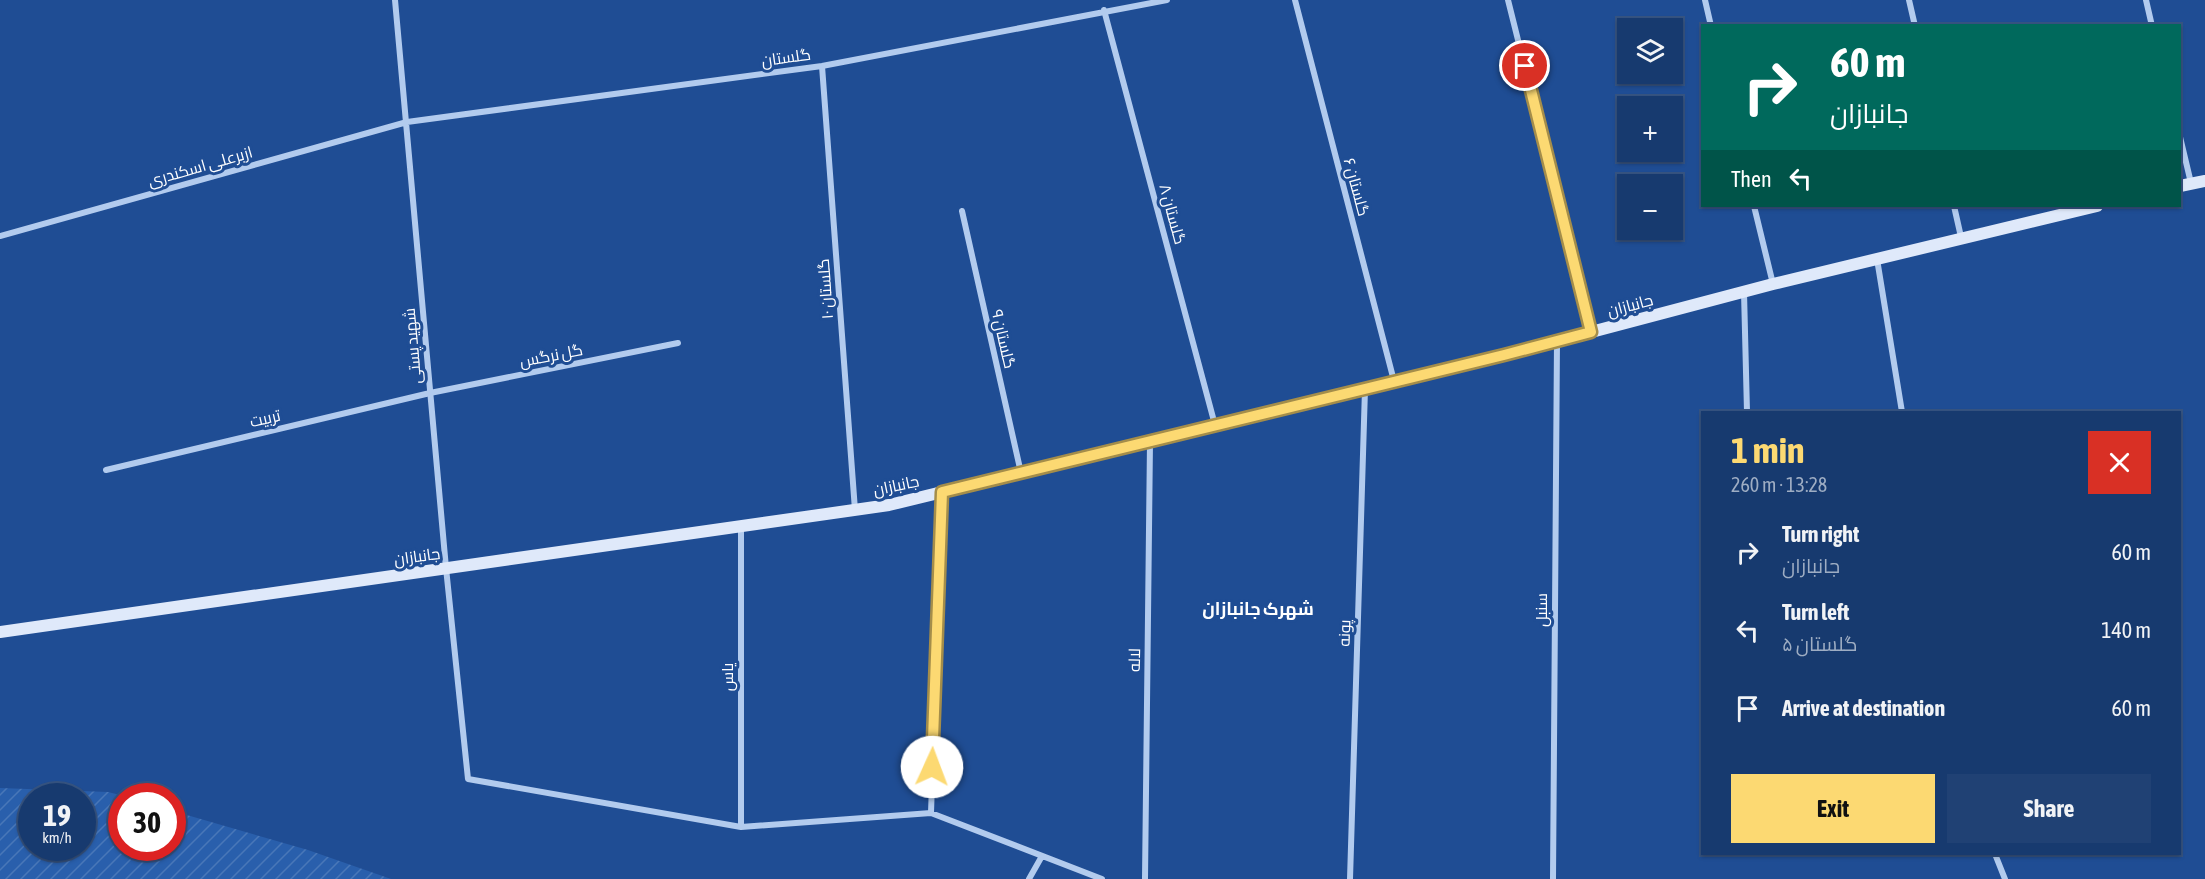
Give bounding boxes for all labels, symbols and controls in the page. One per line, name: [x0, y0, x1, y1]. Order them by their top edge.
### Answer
map controls: [1617, 18, 1683, 240]
button: layers: [1617, 18, 1683, 84]
text: 60 m: [1830, 38, 1905, 86]
pin: [1499, 40, 1550, 91]
street label: گلستان: [760, 45, 812, 71]
icon: right: [1731, 48, 1809, 126]
icon: arrive: [1508, 49, 1541, 82]
button: +: [1617, 96, 1683, 162]
text: جانبازان: [1830, 98, 1908, 129]
street label: ازبرعلی اسکندری: [146, 142, 255, 191]
street label: گلستان ۶: [1339, 156, 1373, 219]
icon: left: [1784, 162, 1817, 195]
text: Then: [1731, 166, 1772, 192]
button: −: [1617, 174, 1683, 240]
street label: گلستان ۸: [1154, 182, 1190, 247]
street label: گلستان ۱۰: [814, 258, 838, 320]
street label: جانبازان: [1605, 290, 1655, 322]
street label: شهید پستی: [400, 307, 427, 385]
street label: گلستان ۹: [987, 308, 1020, 371]
street label: گل نرگس: [518, 340, 585, 372]
street label: تربیت: [248, 406, 283, 431]
text: 1 min: [1731, 429, 1805, 471]
button: close: [2088, 431, 2151, 494]
street label: جانبازان: [871, 471, 921, 501]
text: 260 m · 13:28: [1731, 473, 1827, 496]
text: Turn right: [1782, 521, 1859, 547]
icon: right: [1731, 536, 1764, 569]
text: 60 m: [2111, 539, 2151, 565]
street label: جانبازان: [393, 544, 442, 570]
text: جانبازان: [1782, 554, 1840, 577]
street label: سنبل: [1532, 593, 1552, 627]
district label: شهرک جانبازان: [1202, 598, 1314, 620]
text: Turn left: [1782, 599, 1849, 625]
icon: left: [1731, 614, 1764, 647]
text: 140 m: [2101, 617, 2151, 643]
street label: پونه: [1335, 618, 1356, 647]
text: گلستان ۵: [1782, 632, 1858, 655]
street label: لاله: [1125, 648, 1143, 672]
street label: یاس: [718, 662, 738, 691]
icon: arrive: [1731, 692, 1764, 725]
text: Arrive at destination: [1782, 695, 1945, 721]
text: 60 m: [2111, 695, 2151, 721]
position arrow: [900, 735, 964, 799]
button: Exit: [1731, 774, 1935, 843]
button: Share: [1947, 774, 2151, 843]
speed limit sign: 30: [108, 783, 186, 861]
text: 19: [43, 798, 71, 832]
text: km/h: [42, 829, 72, 846]

